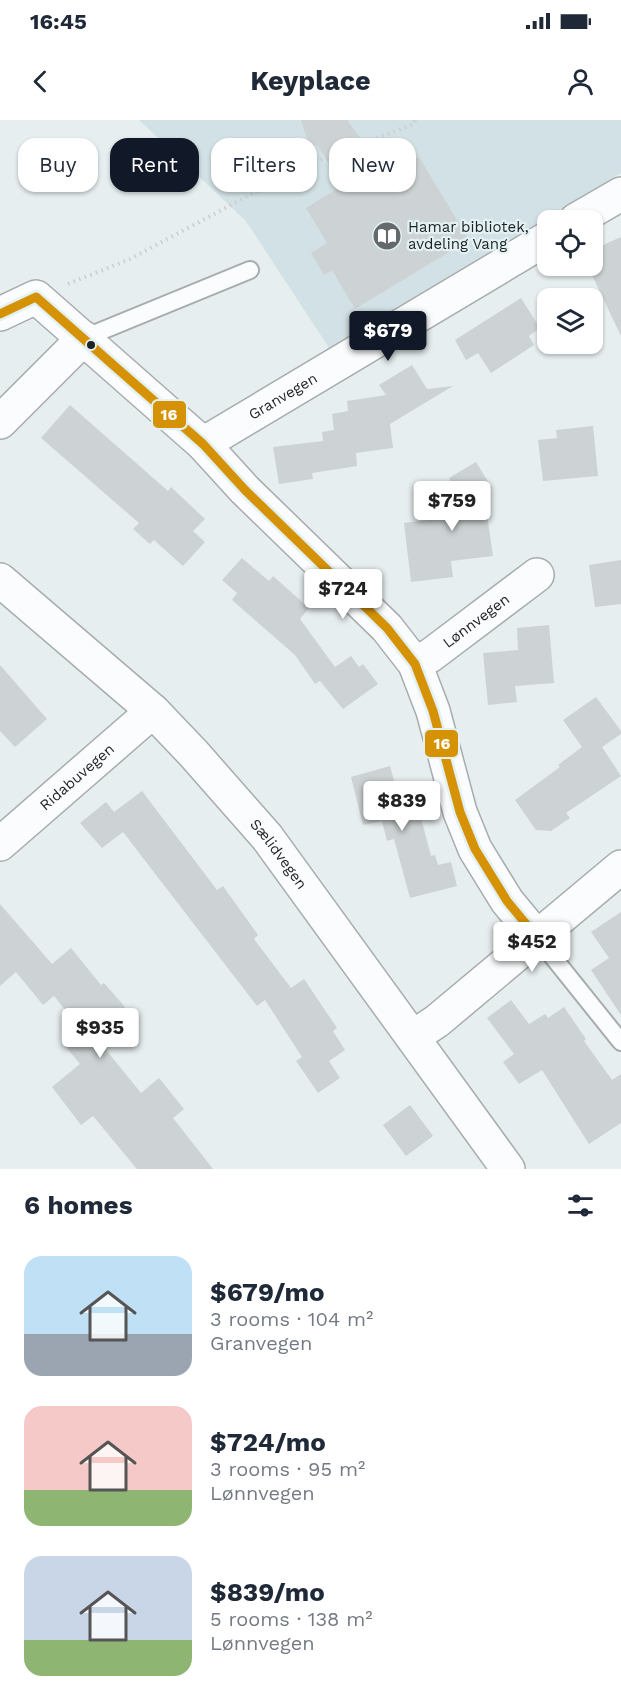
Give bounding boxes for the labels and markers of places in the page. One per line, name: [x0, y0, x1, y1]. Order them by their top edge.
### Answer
place label: Hamar bibliotek, avdeling Vang: [408, 218, 529, 253]
library icon: Hamar bibliotek, avdeling Vang: [371, 220, 403, 252]
pin: $679: [352, 311, 424, 362]
unlabelled marker: [85, 339, 97, 351]
pin: $759: [416, 481, 488, 532]
pin: $724: [307, 569, 379, 620]
pin: $839: [366, 781, 438, 832]
pin: $452: [496, 922, 568, 973]
pin: $935: [64, 1008, 136, 1059]

